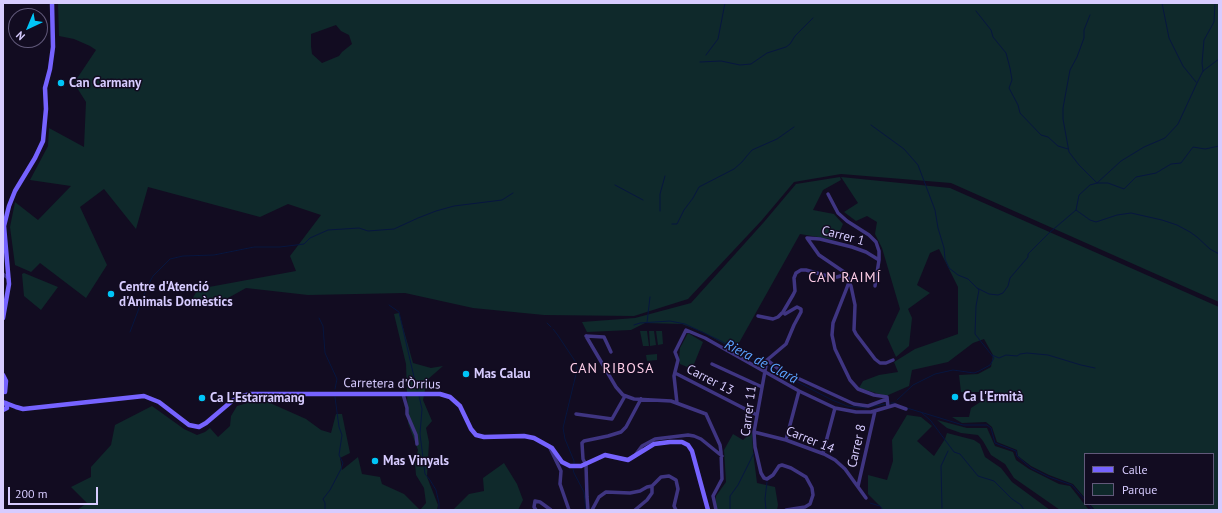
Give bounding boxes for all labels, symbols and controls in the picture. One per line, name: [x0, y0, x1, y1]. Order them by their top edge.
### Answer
north arrow: [8, 8, 48, 48]
text: N: [13, 28, 28, 43]
place label: Can Carmany: [69, 75, 141, 91]
marker: Can Carmany: [56, 78, 66, 88]
street label: Carrer 1: [820, 223, 866, 249]
district label: CAN RAIMÍ: [808, 270, 882, 286]
place label: Centre d'Atenció d'Animals Domèstics: [119, 279, 233, 310]
marker: Centre d'Atenció d'Animals Domèstics: [106, 289, 116, 299]
water label: Riera de Clarà: [722, 336, 800, 388]
district label: CAN RIBOSA: [570, 361, 654, 377]
street label: Carrer 13: [684, 361, 736, 399]
place label: Mas Calau: [474, 366, 530, 382]
marker: Mas Calau: [461, 369, 471, 379]
street label: Carretera d'Òrrius: [343, 375, 441, 393]
street label: Carrer 11: [738, 385, 760, 437]
place label: Ca l'Ermità: [963, 389, 1023, 405]
place label: Ca L'Estarramang: [210, 390, 305, 406]
marker: Ca l'Ermità: [950, 392, 960, 402]
marker: Ca L'Estarramang: [197, 393, 207, 403]
street label: Carrer 14: [783, 423, 837, 457]
street label: Carrer 8: [844, 423, 870, 469]
place label: Mas Vinyals: [383, 453, 449, 469]
legend: [1084, 453, 1214, 505]
marker: Mas Vinyals: [370, 456, 380, 466]
text: Calle: [1122, 462, 1148, 477]
scale bar: [10, 479, 100, 505]
text: Parque: [1122, 482, 1157, 497]
text: 200 m: [15, 486, 48, 501]

